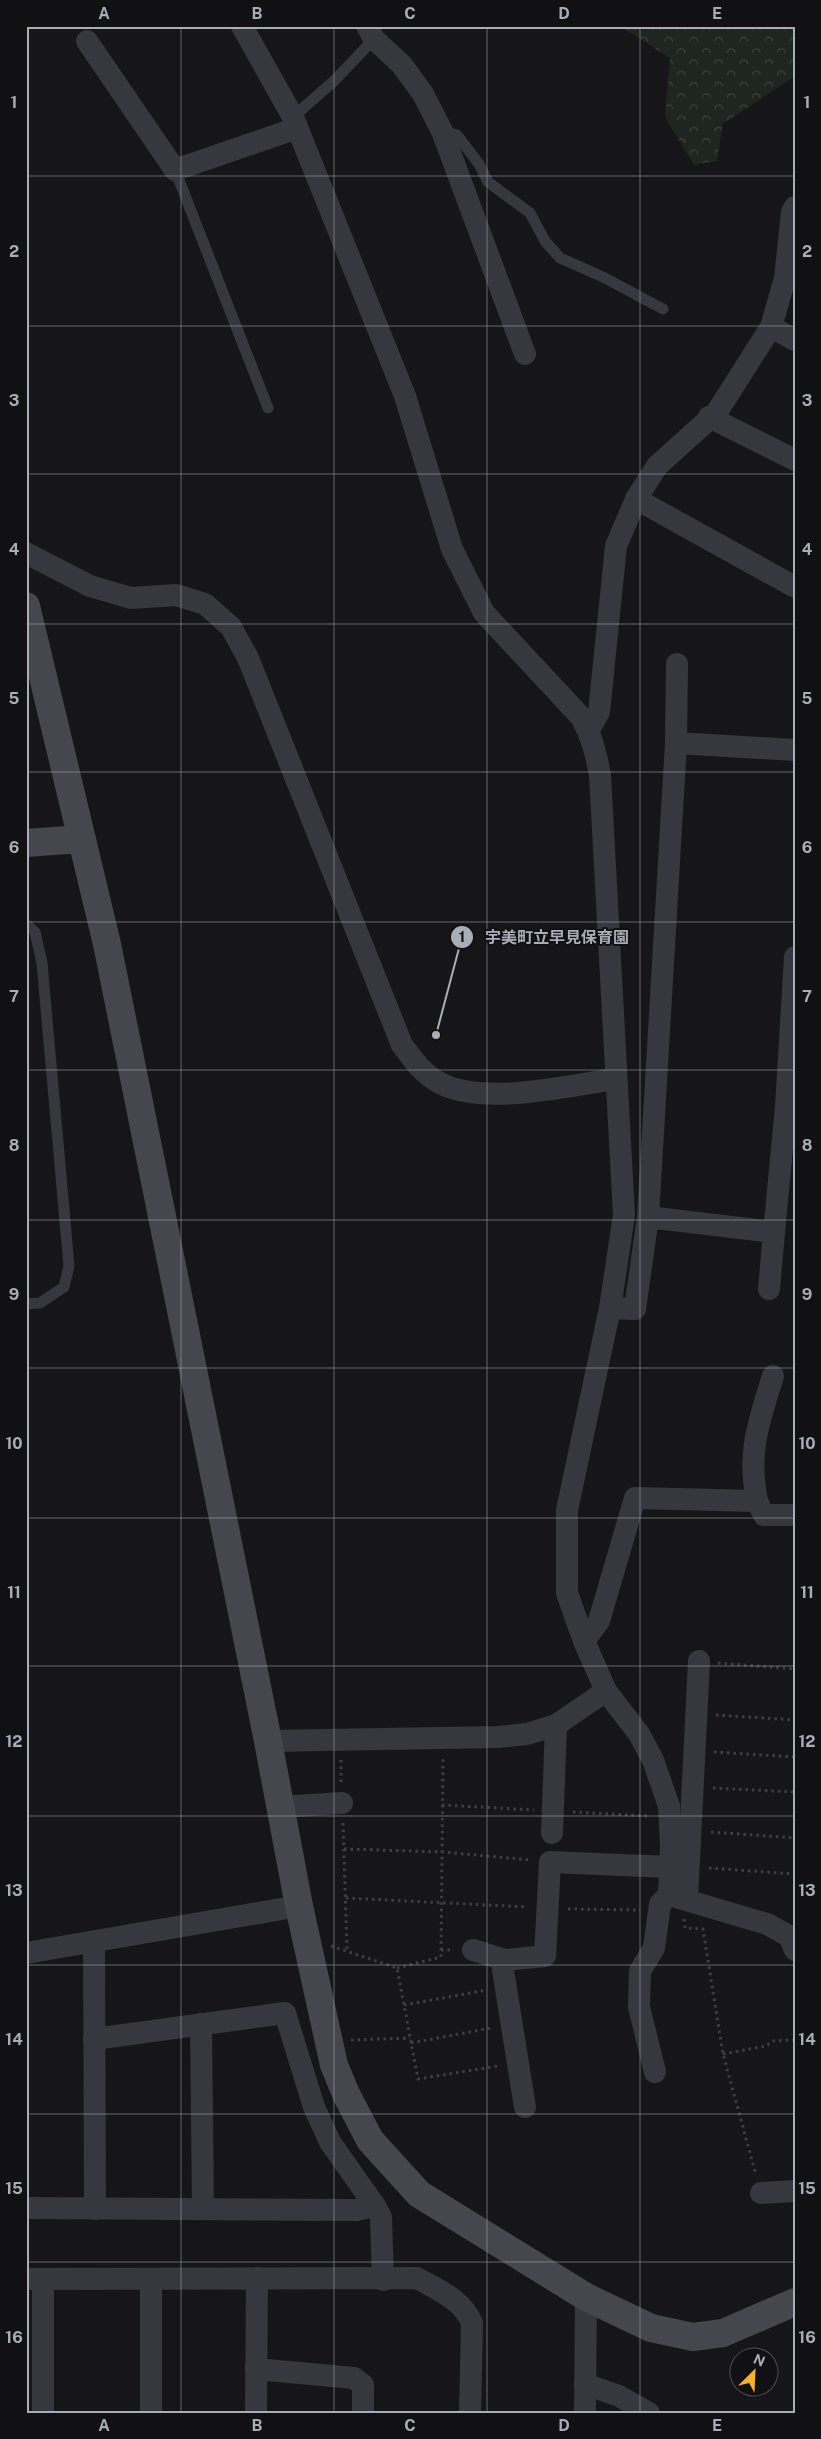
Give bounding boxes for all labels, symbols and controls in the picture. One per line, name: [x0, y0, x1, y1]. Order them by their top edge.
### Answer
text: A: [98, 4, 110, 23]
text: B: [252, 4, 263, 23]
text: C: [404, 4, 416, 23]
text: D: [558, 4, 570, 23]
text: E: [712, 4, 722, 23]
text: 1: [11, 93, 17, 112]
text: 1: [804, 93, 810, 112]
text: 2: [9, 242, 19, 261]
text: 2: [802, 242, 812, 261]
text: 3: [9, 391, 19, 410]
text: 3: [802, 391, 812, 410]
text: 4: [9, 540, 20, 559]
text: 4: [802, 540, 813, 559]
text: 5: [9, 689, 20, 708]
text: 5: [802, 689, 813, 708]
text: 6: [9, 838, 19, 857]
text: 6: [802, 838, 812, 857]
callout: 宇美町立早見保育園: [450, 922, 639, 953]
text: 1: [459, 928, 465, 945]
text: 宇美町立早見保育園: [485, 928, 629, 947]
text: 7: [9, 987, 19, 1006]
text: 7: [802, 987, 812, 1006]
text: 8: [9, 1136, 20, 1155]
text: 8: [802, 1136, 813, 1155]
text: 9: [9, 1285, 19, 1304]
text: 9: [802, 1285, 812, 1304]
text: 10: [5, 1434, 23, 1453]
text: 10: [798, 1434, 816, 1453]
text: 11: [7, 1583, 21, 1602]
text: 11: [800, 1583, 814, 1602]
text: 12: [5, 1732, 23, 1751]
text: 12: [798, 1732, 816, 1751]
text: 13: [5, 1881, 23, 1900]
text: 13: [798, 1881, 816, 1900]
text: 14: [5, 2030, 23, 2049]
text: 14: [798, 2030, 816, 2049]
text: 15: [5, 2179, 23, 2198]
text: 15: [798, 2179, 816, 2198]
text: 16: [5, 2328, 23, 2347]
text: 16: [798, 2328, 816, 2347]
north arrow: [728, 2346, 778, 2396]
text: N: [751, 2351, 768, 2370]
text: A: [98, 2416, 110, 2435]
text: B: [252, 2416, 263, 2435]
text: C: [404, 2416, 416, 2435]
text: D: [558, 2416, 570, 2435]
text: E: [712, 2416, 722, 2435]

